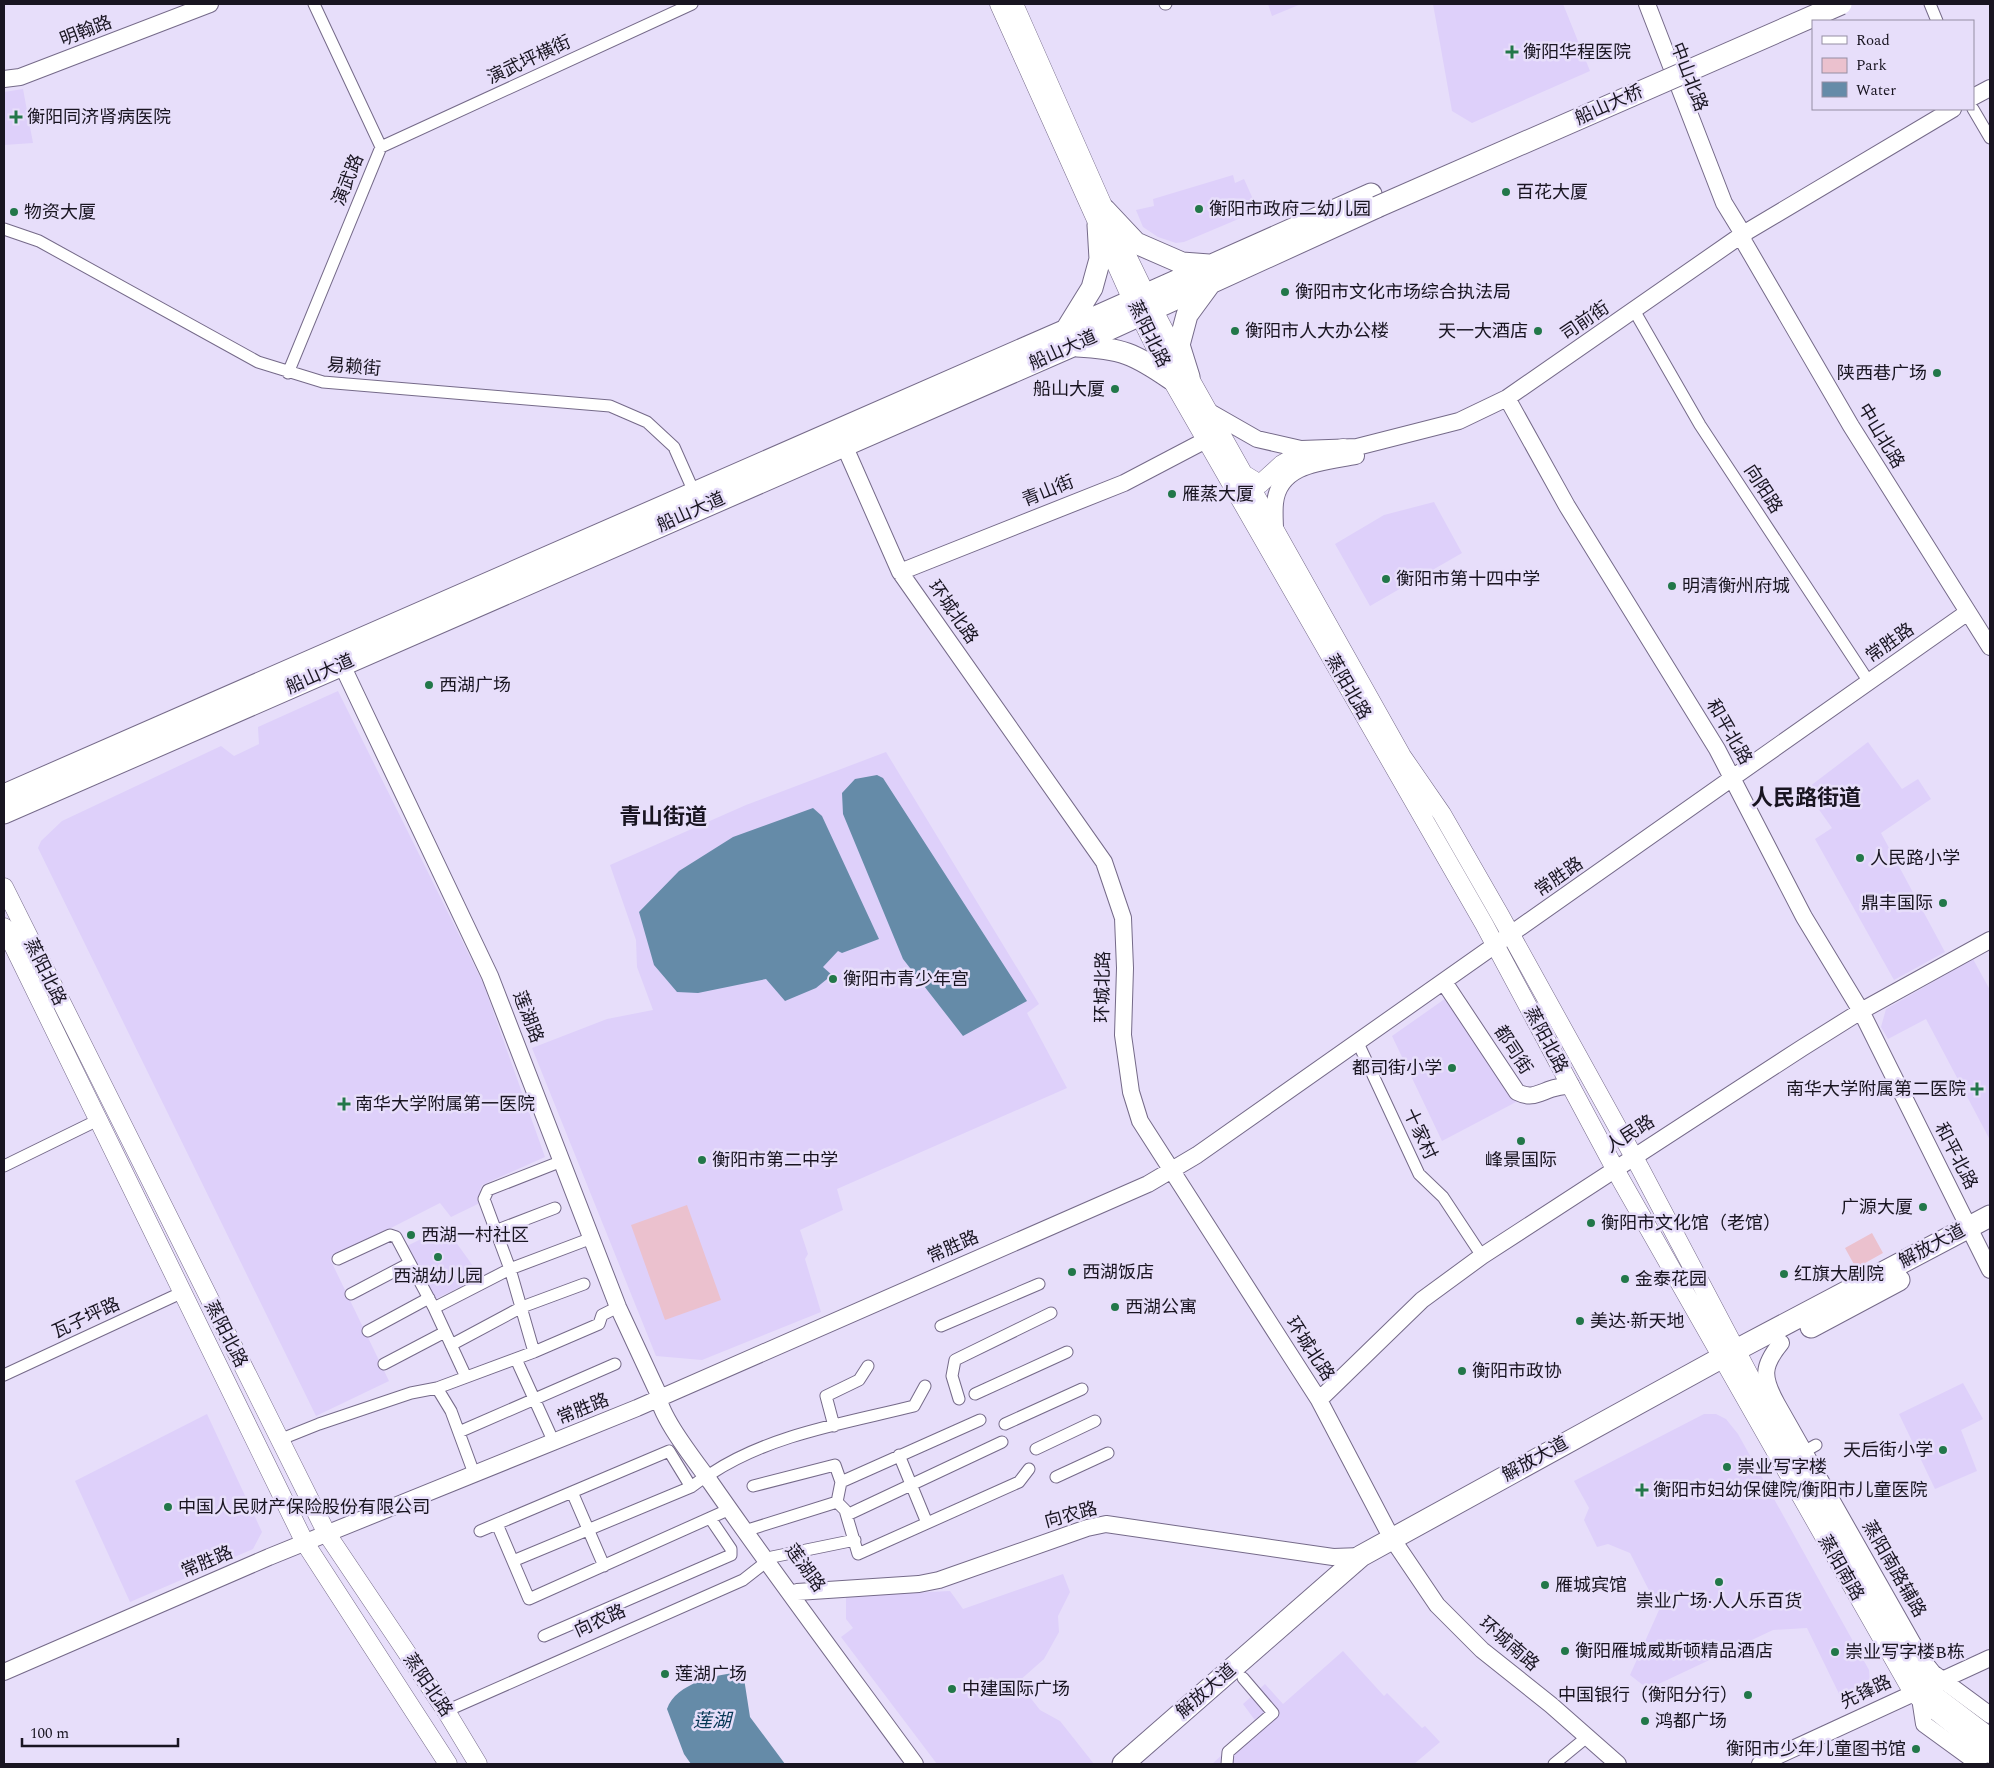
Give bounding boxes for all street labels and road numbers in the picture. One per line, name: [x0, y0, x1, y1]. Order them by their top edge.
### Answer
street label: 明翰路: [56, 9, 116, 53]
street label: 演武坪横街: [483, 29, 575, 91]
street label: 中山北路: [1663, 39, 1715, 115]
street label: 船山大桥: [1571, 78, 1647, 132]
street label: 演武路: [325, 150, 371, 210]
street label: 司前街: [1555, 295, 1615, 347]
street label: 蒸阳北路: [1121, 296, 1177, 372]
street label: 船山大道: [1025, 323, 1101, 377]
street label: 易赖街: [326, 351, 382, 383]
street label: 中山北路: [1851, 398, 1911, 474]
street label: 向阳路: [1737, 459, 1789, 519]
street label: 青山街: [1018, 468, 1078, 514]
street label: 船山大道: [653, 485, 729, 539]
street label: 环城北路: [921, 575, 985, 649]
street label: 常胜路: [1860, 616, 1920, 670]
street label: 船山大道: [282, 647, 358, 701]
street label: 蒸阳北路: [1318, 649, 1378, 725]
street label: 和平北路: [1699, 694, 1759, 770]
street label: 常胜路: [1529, 850, 1589, 904]
street label: 蒸阳北路: [17, 934, 73, 1010]
street label: 环城北路: [1089, 951, 1117, 1023]
street label: 莲湖路: [506, 987, 550, 1047]
street label: 蒸阳北路: [1517, 1002, 1575, 1078]
street label: 都司街: [1487, 1020, 1539, 1080]
street label: 十家村: [1396, 1104, 1444, 1164]
street label: 人民路: [1600, 1108, 1660, 1160]
street label: 和平北路: [1928, 1118, 1984, 1194]
street label: 解放大道: [1894, 1217, 1970, 1275]
street label: 常胜路: [923, 1224, 983, 1270]
street label: 瓦子坪路: [48, 1291, 124, 1345]
street label: 蒸阳北路: [198, 1296, 254, 1372]
street label: 环城北路: [1279, 1311, 1341, 1387]
street label: 常胜路: [553, 1386, 613, 1432]
street label: 解放大道: [1497, 1430, 1573, 1488]
street label: 向农路: [1041, 1495, 1101, 1535]
street label: 蒸阳南路辅路: [1855, 1515, 1933, 1623]
street label: 蒸阳南路: [1811, 1530, 1871, 1606]
street label: 莲湖路: [778, 1538, 832, 1598]
street label: 常胜路: [177, 1539, 237, 1585]
street label: 向农路: [570, 1598, 630, 1644]
street label: 环城南路: [1473, 1610, 1545, 1678]
street label: 蒸阳北路: [397, 1648, 459, 1722]
street label: 解放大道: [1170, 1657, 1242, 1725]
street label: 先锋路: [1836, 1668, 1896, 1716]

